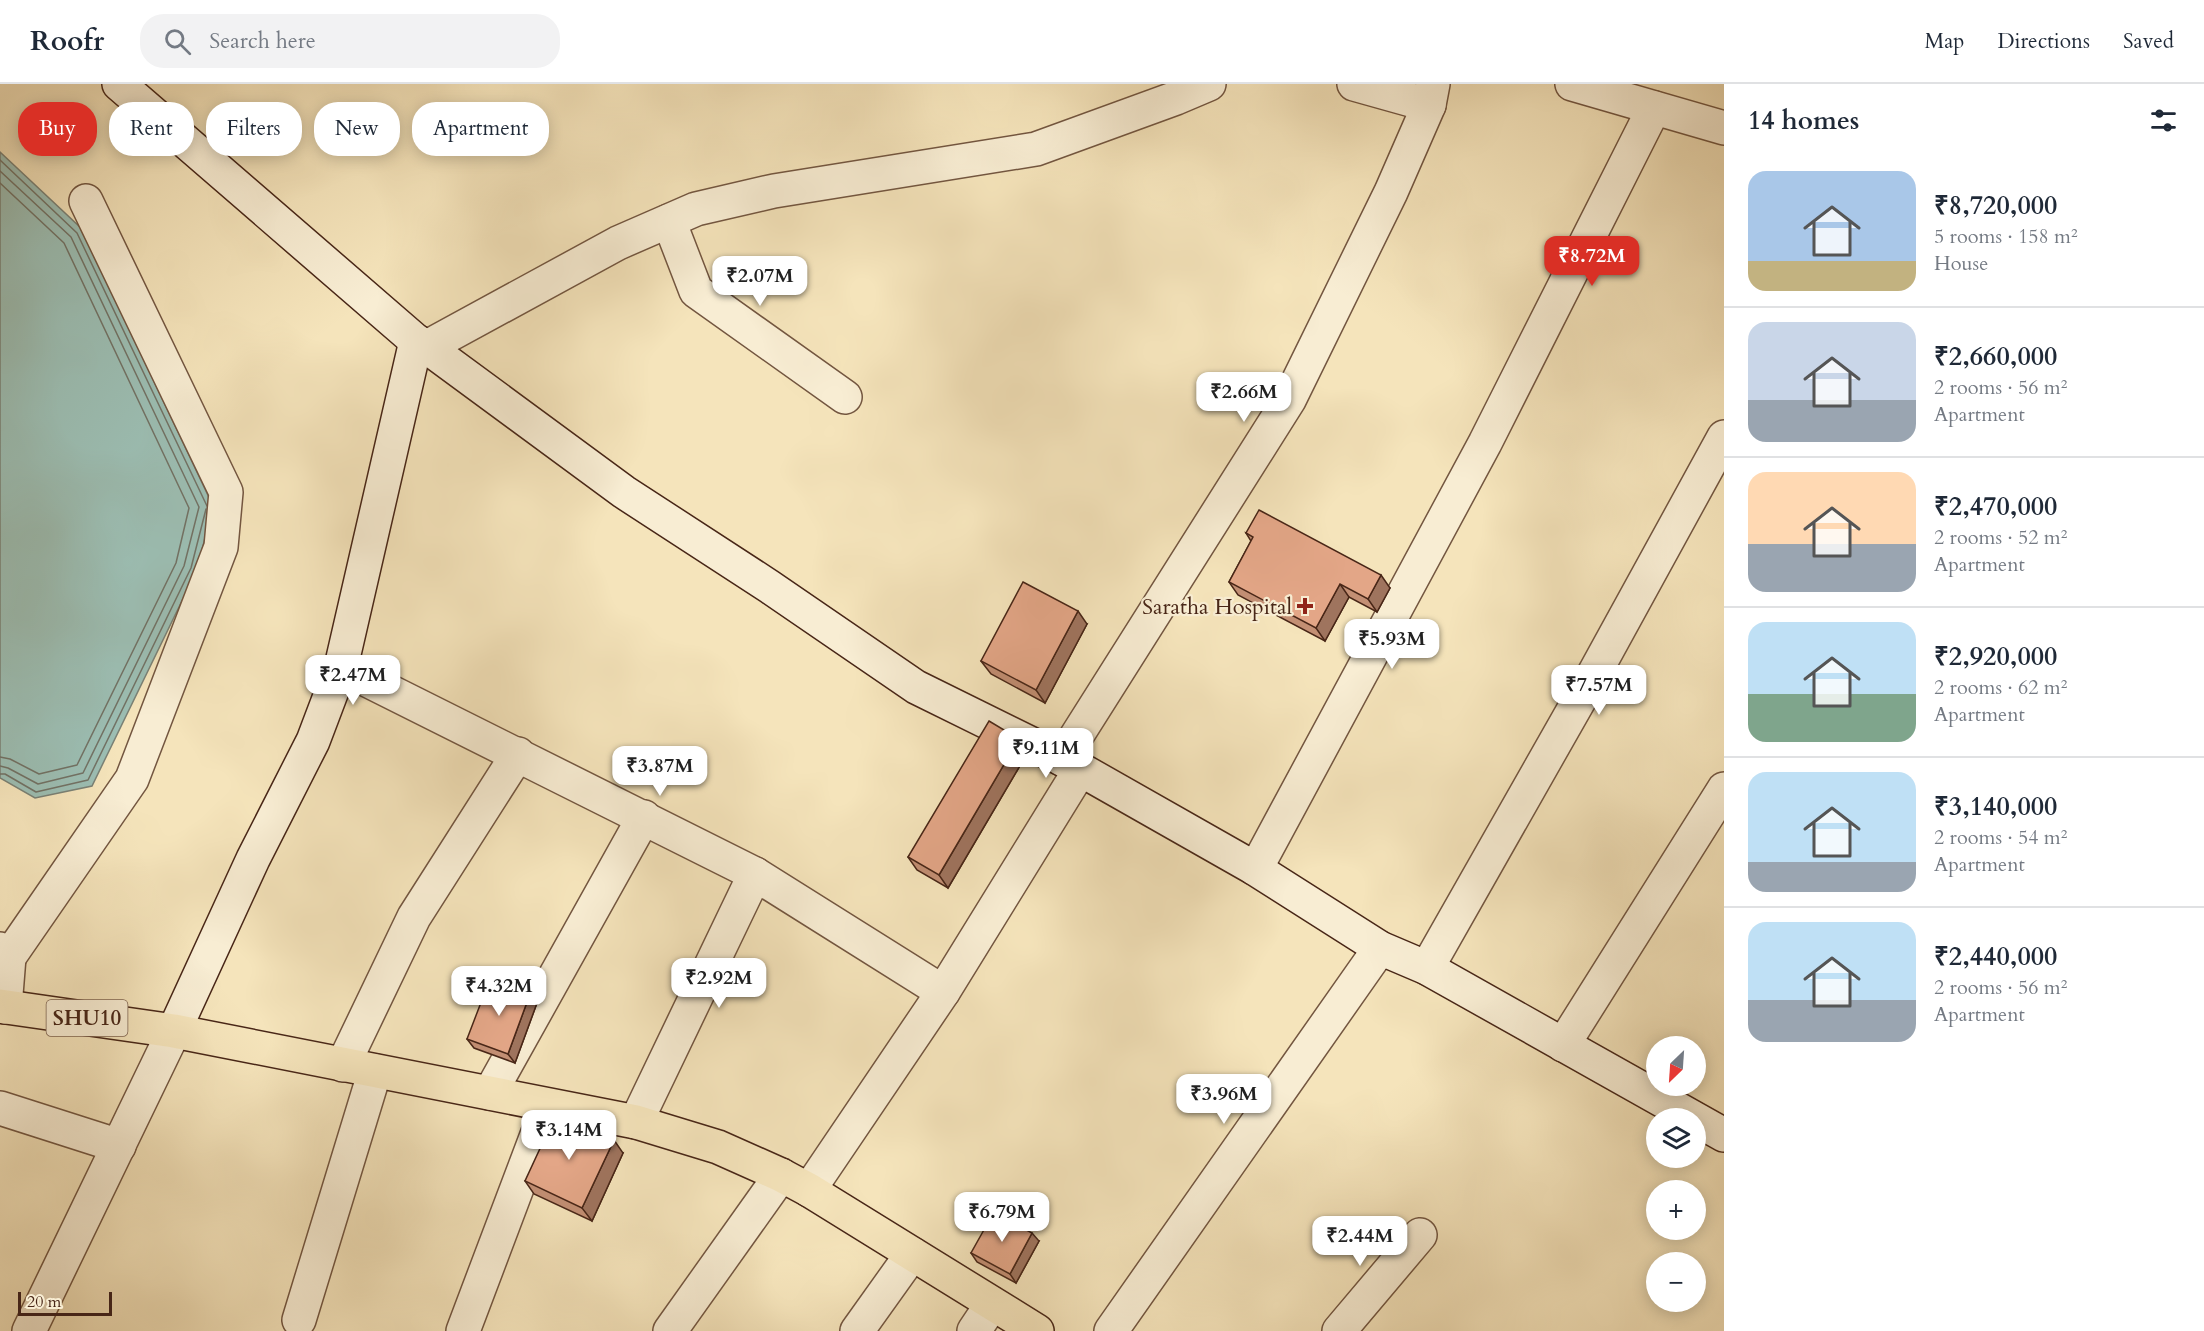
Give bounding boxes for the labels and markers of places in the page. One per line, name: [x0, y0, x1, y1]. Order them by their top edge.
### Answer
pin: ₹8.72M: [1543, 236, 1641, 287]
pin: ₹2.07M: [711, 256, 809, 307]
pin: ₹2.66M: [1195, 372, 1293, 423]
place label: Saratha Hospital: [1142, 592, 1292, 622]
marker: Saratha Hospital: [1296, 597, 1314, 615]
pin: ₹5.93M: [1343, 619, 1441, 670]
pin: ₹2.47M: [304, 655, 402, 706]
pin: ₹7.57M: [1550, 665, 1648, 716]
pin: ₹9.11M: [997, 728, 1095, 779]
pin: ₹3.87M: [611, 746, 709, 797]
pin: ₹2.92M: [670, 958, 768, 1009]
pin: ₹4.32M: [450, 966, 548, 1017]
pin: ₹3.96M: [1175, 1074, 1273, 1125]
pin: ₹3.14M: [520, 1110, 618, 1161]
pin: ₹6.79M: [953, 1192, 1051, 1243]
pin: ₹2.44M: [1311, 1216, 1409, 1267]

